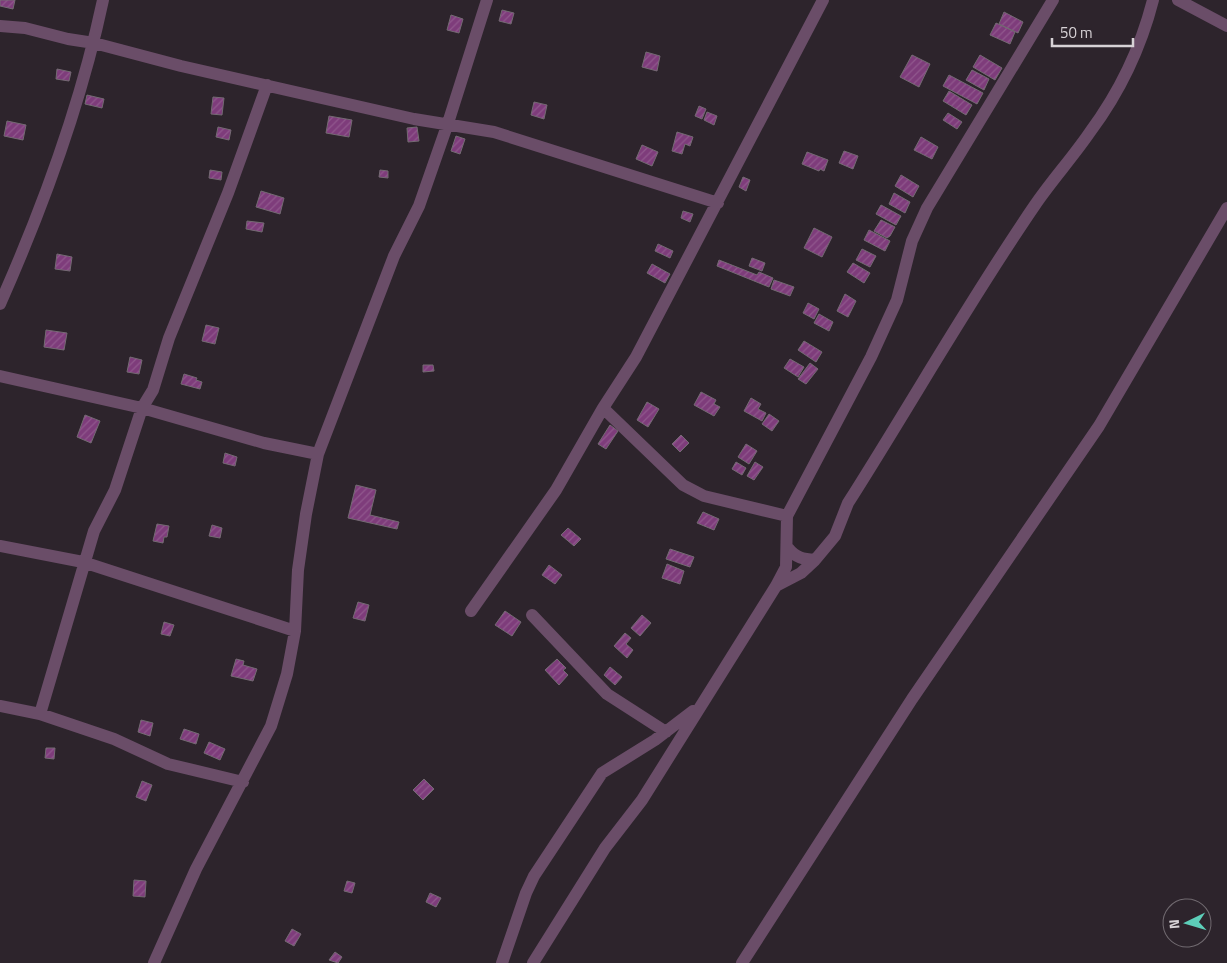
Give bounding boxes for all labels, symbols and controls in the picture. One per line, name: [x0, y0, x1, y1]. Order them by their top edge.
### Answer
scale bar: [1052, 15, 1133, 47]
text: 50 m: [1060, 21, 1093, 44]
north arrow: [1162, 898, 1212, 948]
text: N: [1163, 918, 1184, 930]

